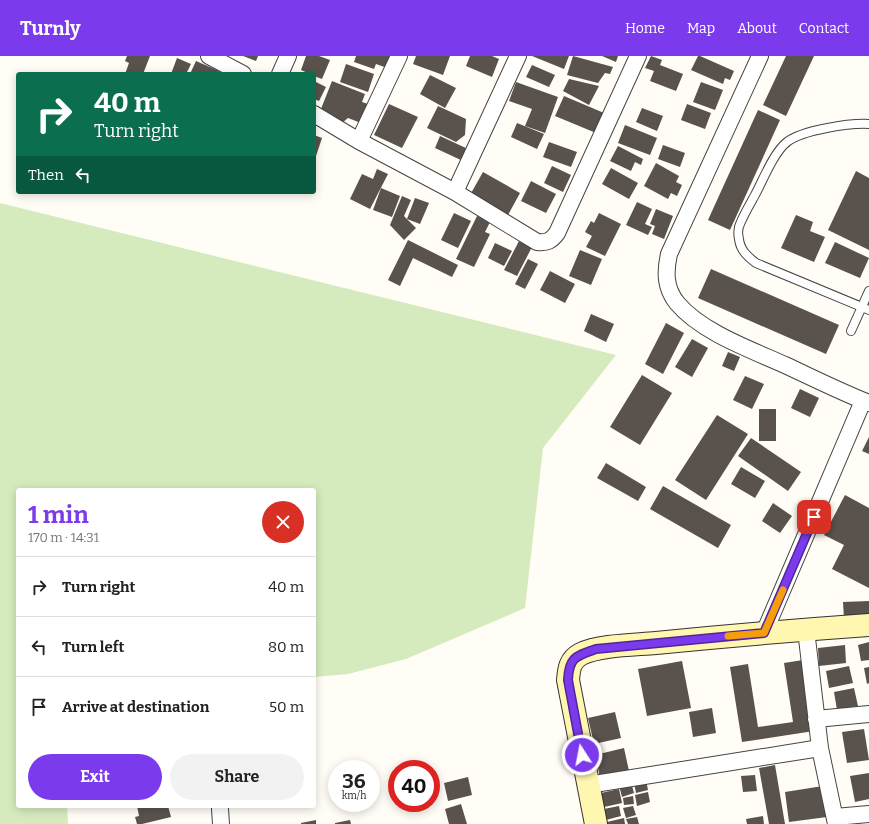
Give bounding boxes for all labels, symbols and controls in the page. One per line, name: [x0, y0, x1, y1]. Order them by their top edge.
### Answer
text: Turnly: [20, 17, 81, 40]
text: Home: [625, 20, 665, 37]
text: Map: [687, 20, 715, 37]
text: About: [737, 20, 777, 37]
text: Contact: [799, 20, 849, 37]
text: 40 m: [94, 86, 161, 119]
icon: right: [28, 88, 80, 140]
text: Turn right: [94, 120, 179, 142]
icon: left: [72, 164, 94, 186]
text: Then: [28, 166, 64, 184]
pin: [797, 500, 831, 534]
text: 1 min: [28, 501, 89, 529]
button: close: [262, 501, 304, 543]
icon: arrive: [803, 506, 825, 528]
text: 170 m · 14:31: [28, 530, 99, 545]
icon: right: [28, 576, 50, 598]
text: Turn right: [62, 578, 135, 596]
text: 40 m: [268, 578, 304, 596]
icon: left: [28, 636, 50, 658]
text: Turn left: [62, 638, 124, 656]
text: 80 m: [268, 638, 304, 656]
icon: arrive: [28, 696, 50, 718]
text: Arrive at destination: [62, 698, 209, 716]
text: 50 m: [269, 698, 304, 716]
position arrow: [561, 734, 603, 776]
button: Exit: [28, 754, 162, 800]
button: Share: [170, 754, 304, 800]
speed limit sign: 40: [388, 760, 440, 812]
text: 36: [342, 769, 366, 793]
text: km/h: [342, 790, 366, 802]

